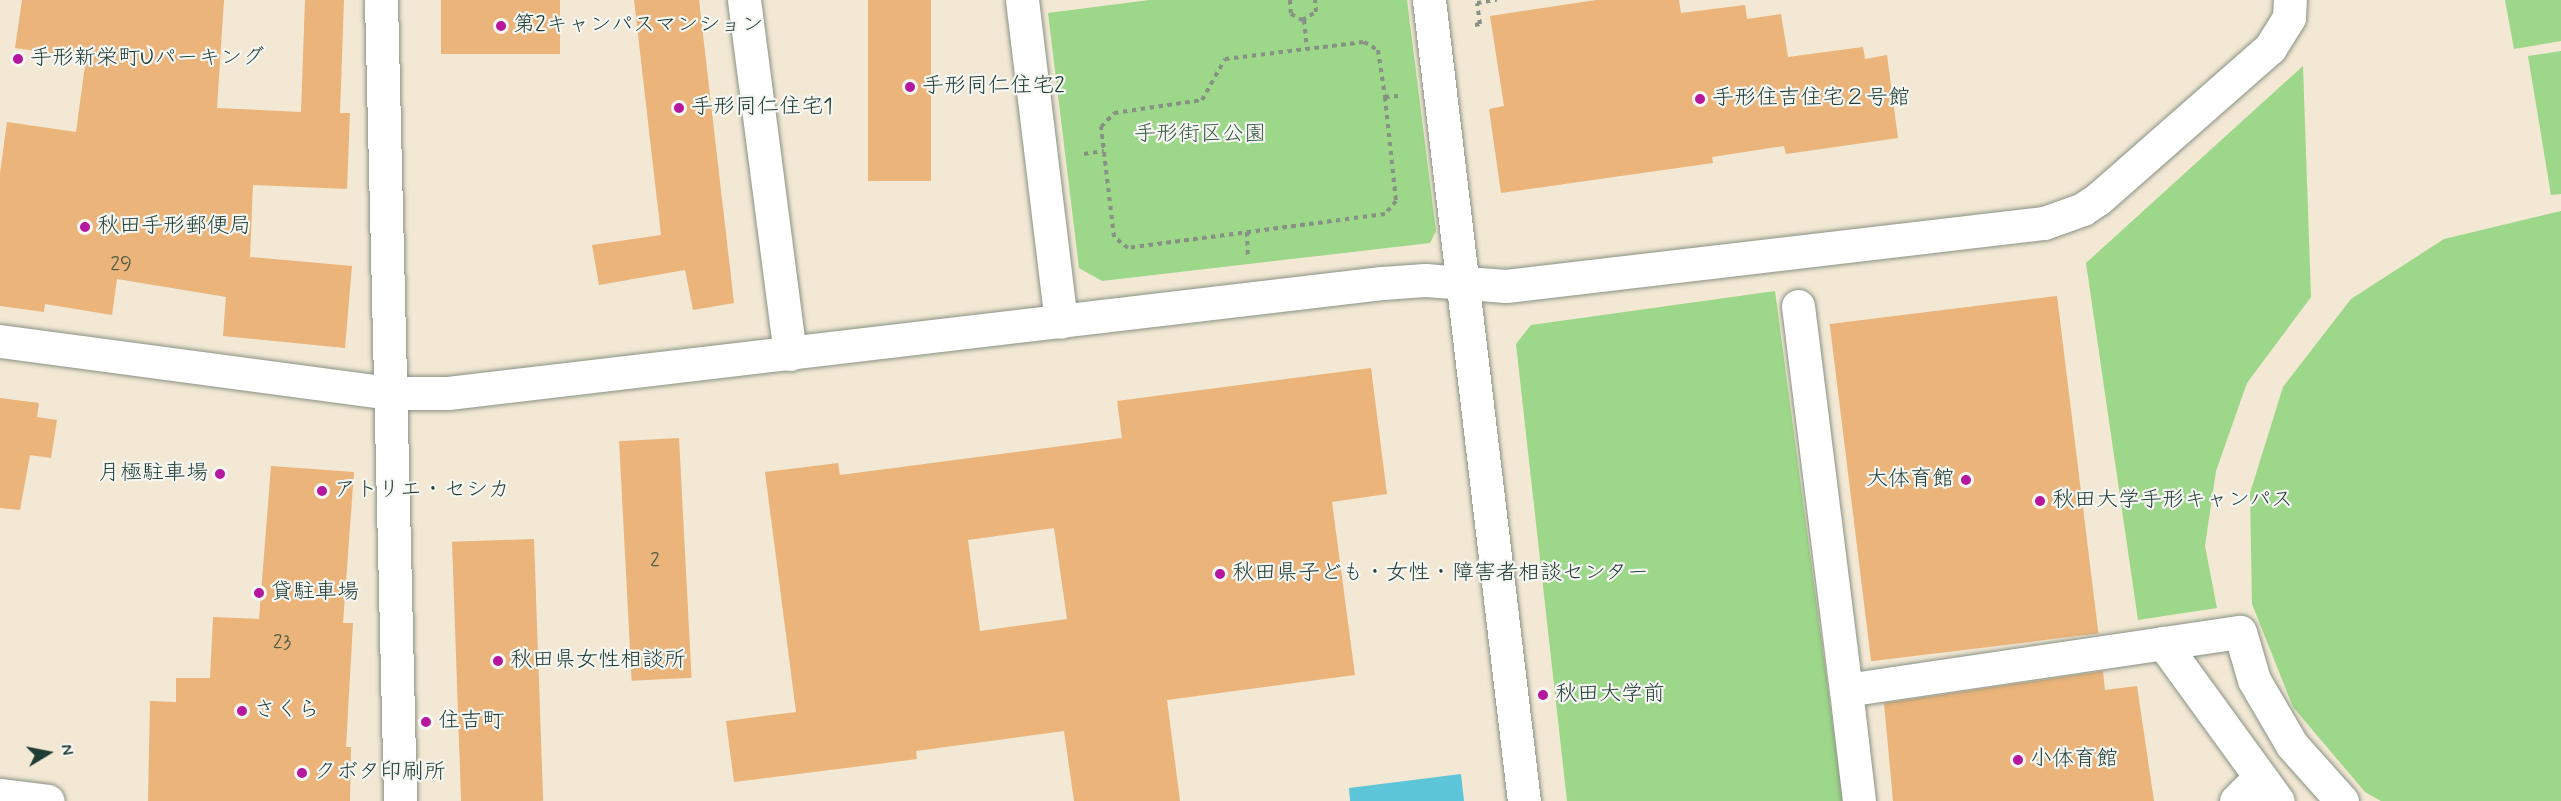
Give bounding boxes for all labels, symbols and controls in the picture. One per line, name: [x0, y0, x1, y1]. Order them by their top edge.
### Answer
place label: 第2キャンパスマンション: [513, 13, 766, 39]
marker: 第2キャンパスマンション: [494, 19, 508, 33]
place label: 手形新栄町Uパーキング: [30, 46, 264, 72]
marker: 手形新栄町Uパーキング: [11, 52, 25, 66]
place label: 手形同仁住宅2: [922, 74, 1065, 100]
marker: 手形同仁住宅2: [903, 80, 917, 94]
place label: 手形住吉住宅２号館: [1712, 86, 1910, 112]
marker: 手形住吉住宅２号館: [1693, 92, 1707, 106]
place label: 手形同仁住宅1: [691, 95, 833, 121]
marker: 手形同仁住宅1: [672, 101, 686, 115]
park label: 手形街区公園: [1134, 122, 1266, 148]
place label: 秋田手形郵便局: [97, 214, 251, 240]
marker: 秋田手形郵便局: [78, 220, 92, 234]
house number: 29: [110, 252, 132, 276]
place label: 月極駐車場: [98, 461, 208, 487]
marker: 月極駐車場: [213, 467, 227, 481]
place label: 大体育館: [1866, 467, 1954, 493]
marker: 大体育館: [1959, 473, 1973, 487]
place label: アトリエ・セシカ: [334, 478, 510, 504]
marker: アトリエ・セシカ: [315, 484, 329, 498]
place label: 秋田大学手形キャンパス: [2052, 488, 2294, 514]
marker: 秋田大学手形キャンパス: [2033, 494, 2047, 508]
house number: 2: [650, 548, 660, 572]
place label: 秋田県子ども・女性・障害者相談センター: [1232, 561, 1650, 587]
marker: 秋田県子ども・女性・障害者相談センター: [1213, 567, 1227, 581]
place label: 貸駐車場: [271, 580, 359, 606]
marker: 貸駐車場: [252, 586, 266, 600]
house number: 23: [273, 630, 291, 654]
place label: 秋田県女性相談所: [510, 648, 686, 674]
marker: 秋田県女性相談所: [491, 654, 505, 668]
place label: 秋田大学前: [1555, 682, 1665, 708]
marker: 秋田大学前: [1536, 688, 1550, 702]
place label: さくら: [254, 698, 320, 724]
marker: さくら: [235, 704, 249, 718]
place label: 住吉町: [438, 709, 504, 735]
marker: 住吉町: [419, 715, 433, 729]
north arrow: [18, 723, 78, 783]
text: N: [55, 743, 77, 757]
place label: 小体育館: [2030, 747, 2118, 773]
marker: 小体育館: [2011, 753, 2025, 767]
place label: クボタ印刷所: [314, 760, 446, 786]
marker: クボタ印刷所: [295, 766, 309, 780]

